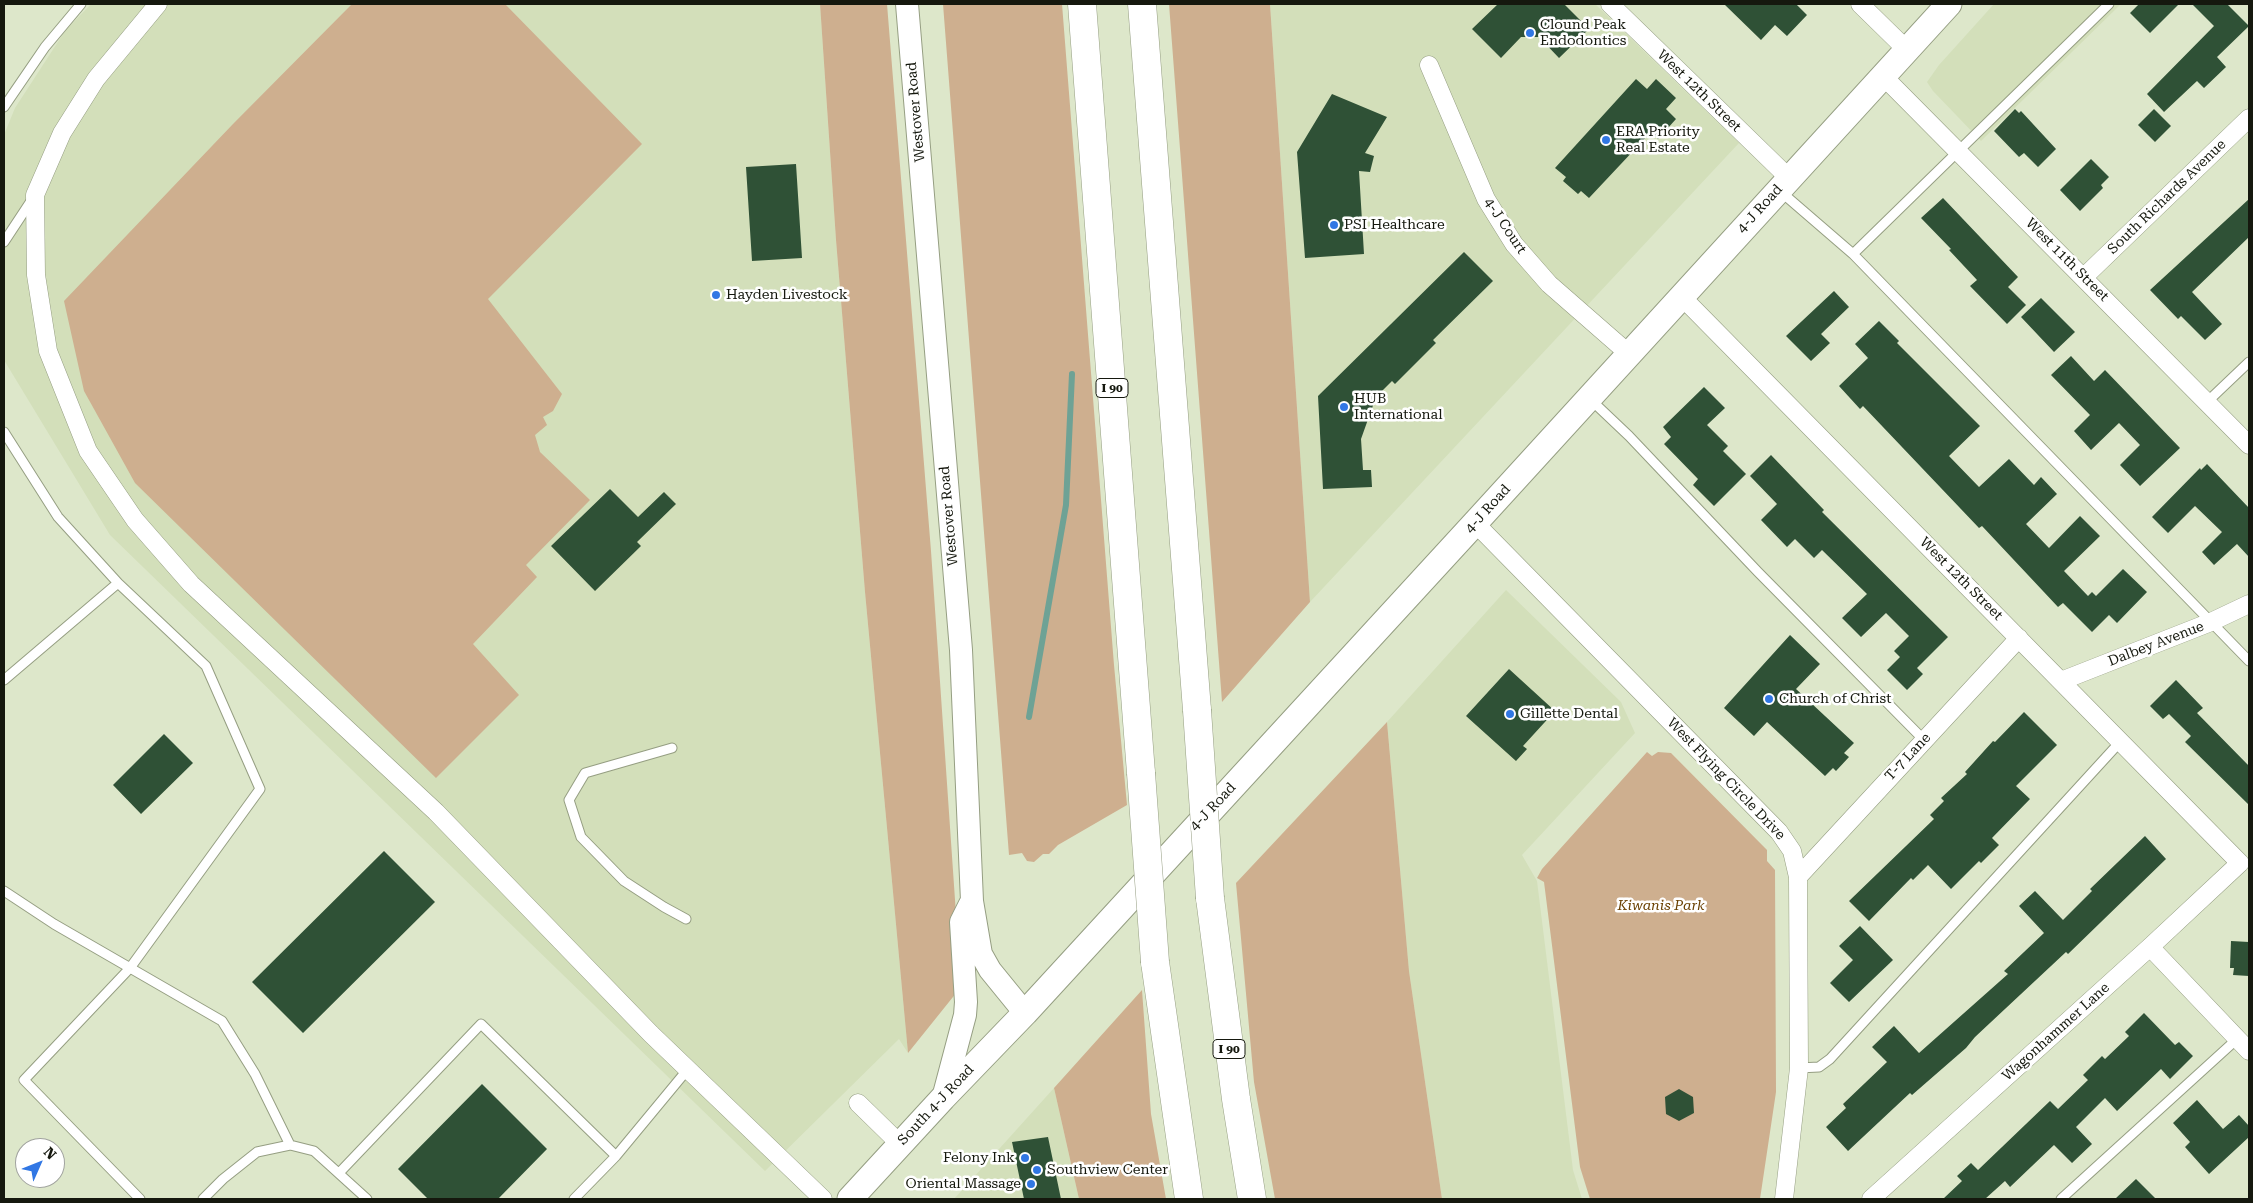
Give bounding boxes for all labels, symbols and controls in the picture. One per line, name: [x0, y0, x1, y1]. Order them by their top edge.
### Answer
place label: Clound Peak Endodontics: [1540, 17, 1626, 49]
marker: Clound Peak Endodontics: [1524, 27, 1536, 39]
street label: West 12th Street: [1653, 47, 1745, 135]
street label: Westover Road: [903, 61, 929, 163]
place label: ERA Priority Real Estate: [1616, 124, 1700, 156]
marker: ERA Priority Real Estate: [1600, 134, 1612, 146]
street label: South Richards Avenue: [2104, 136, 2230, 258]
street label: 4-J Road: [1734, 181, 1786, 237]
street label: 4-J Court: [1480, 195, 1530, 257]
street label: West 11th Street: [2022, 215, 2112, 305]
place label: PSI Healthcare: [1344, 217, 1445, 233]
marker: PSI Healthcare: [1328, 219, 1340, 231]
place label: Hayden Livestock: [726, 287, 848, 303]
marker: Hayden Livestock: [710, 289, 722, 301]
road number: I 90: [1096, 378, 1128, 398]
place label: HUB International: [1354, 391, 1443, 424]
marker: HUB International: [1338, 401, 1350, 413]
street label: Westover Road: [936, 465, 962, 567]
street label: 4-J Road: [1462, 481, 1514, 537]
street label: West 12th Street: [1916, 534, 2006, 624]
street label: Dalbey Avenue: [2106, 618, 2206, 670]
place label: Church of Christ: [1779, 691, 1891, 707]
marker: Church of Christ: [1763, 693, 1775, 705]
place label: Gillette Dental: [1520, 706, 1618, 722]
marker: Gillette Dental: [1504, 708, 1516, 720]
street label: West Flying Circle Drive: [1663, 715, 1789, 843]
street label: T-7 Lane: [1882, 730, 1934, 784]
street label: 4-J Road: [1186, 779, 1240, 835]
park label: Kiwanis Park: [1617, 898, 1705, 914]
street label: Wagonhammer Lane: [1999, 979, 2113, 1085]
road number: I 90: [1213, 1040, 1245, 1058]
street label: South 4-J Road: [894, 1061, 978, 1149]
north arrow: [15, 1138, 65, 1188]
text: N: [41, 1144, 60, 1163]
place label: Felony Ink: [943, 1150, 1015, 1166]
marker: Felony Ink: [1019, 1152, 1031, 1164]
place label: Southview Center: [1047, 1162, 1168, 1178]
marker: Southview Center: [1031, 1164, 1043, 1176]
place label: Oriental Massage: [906, 1176, 1021, 1192]
marker: Oriental Massage: [1025, 1178, 1037, 1190]

